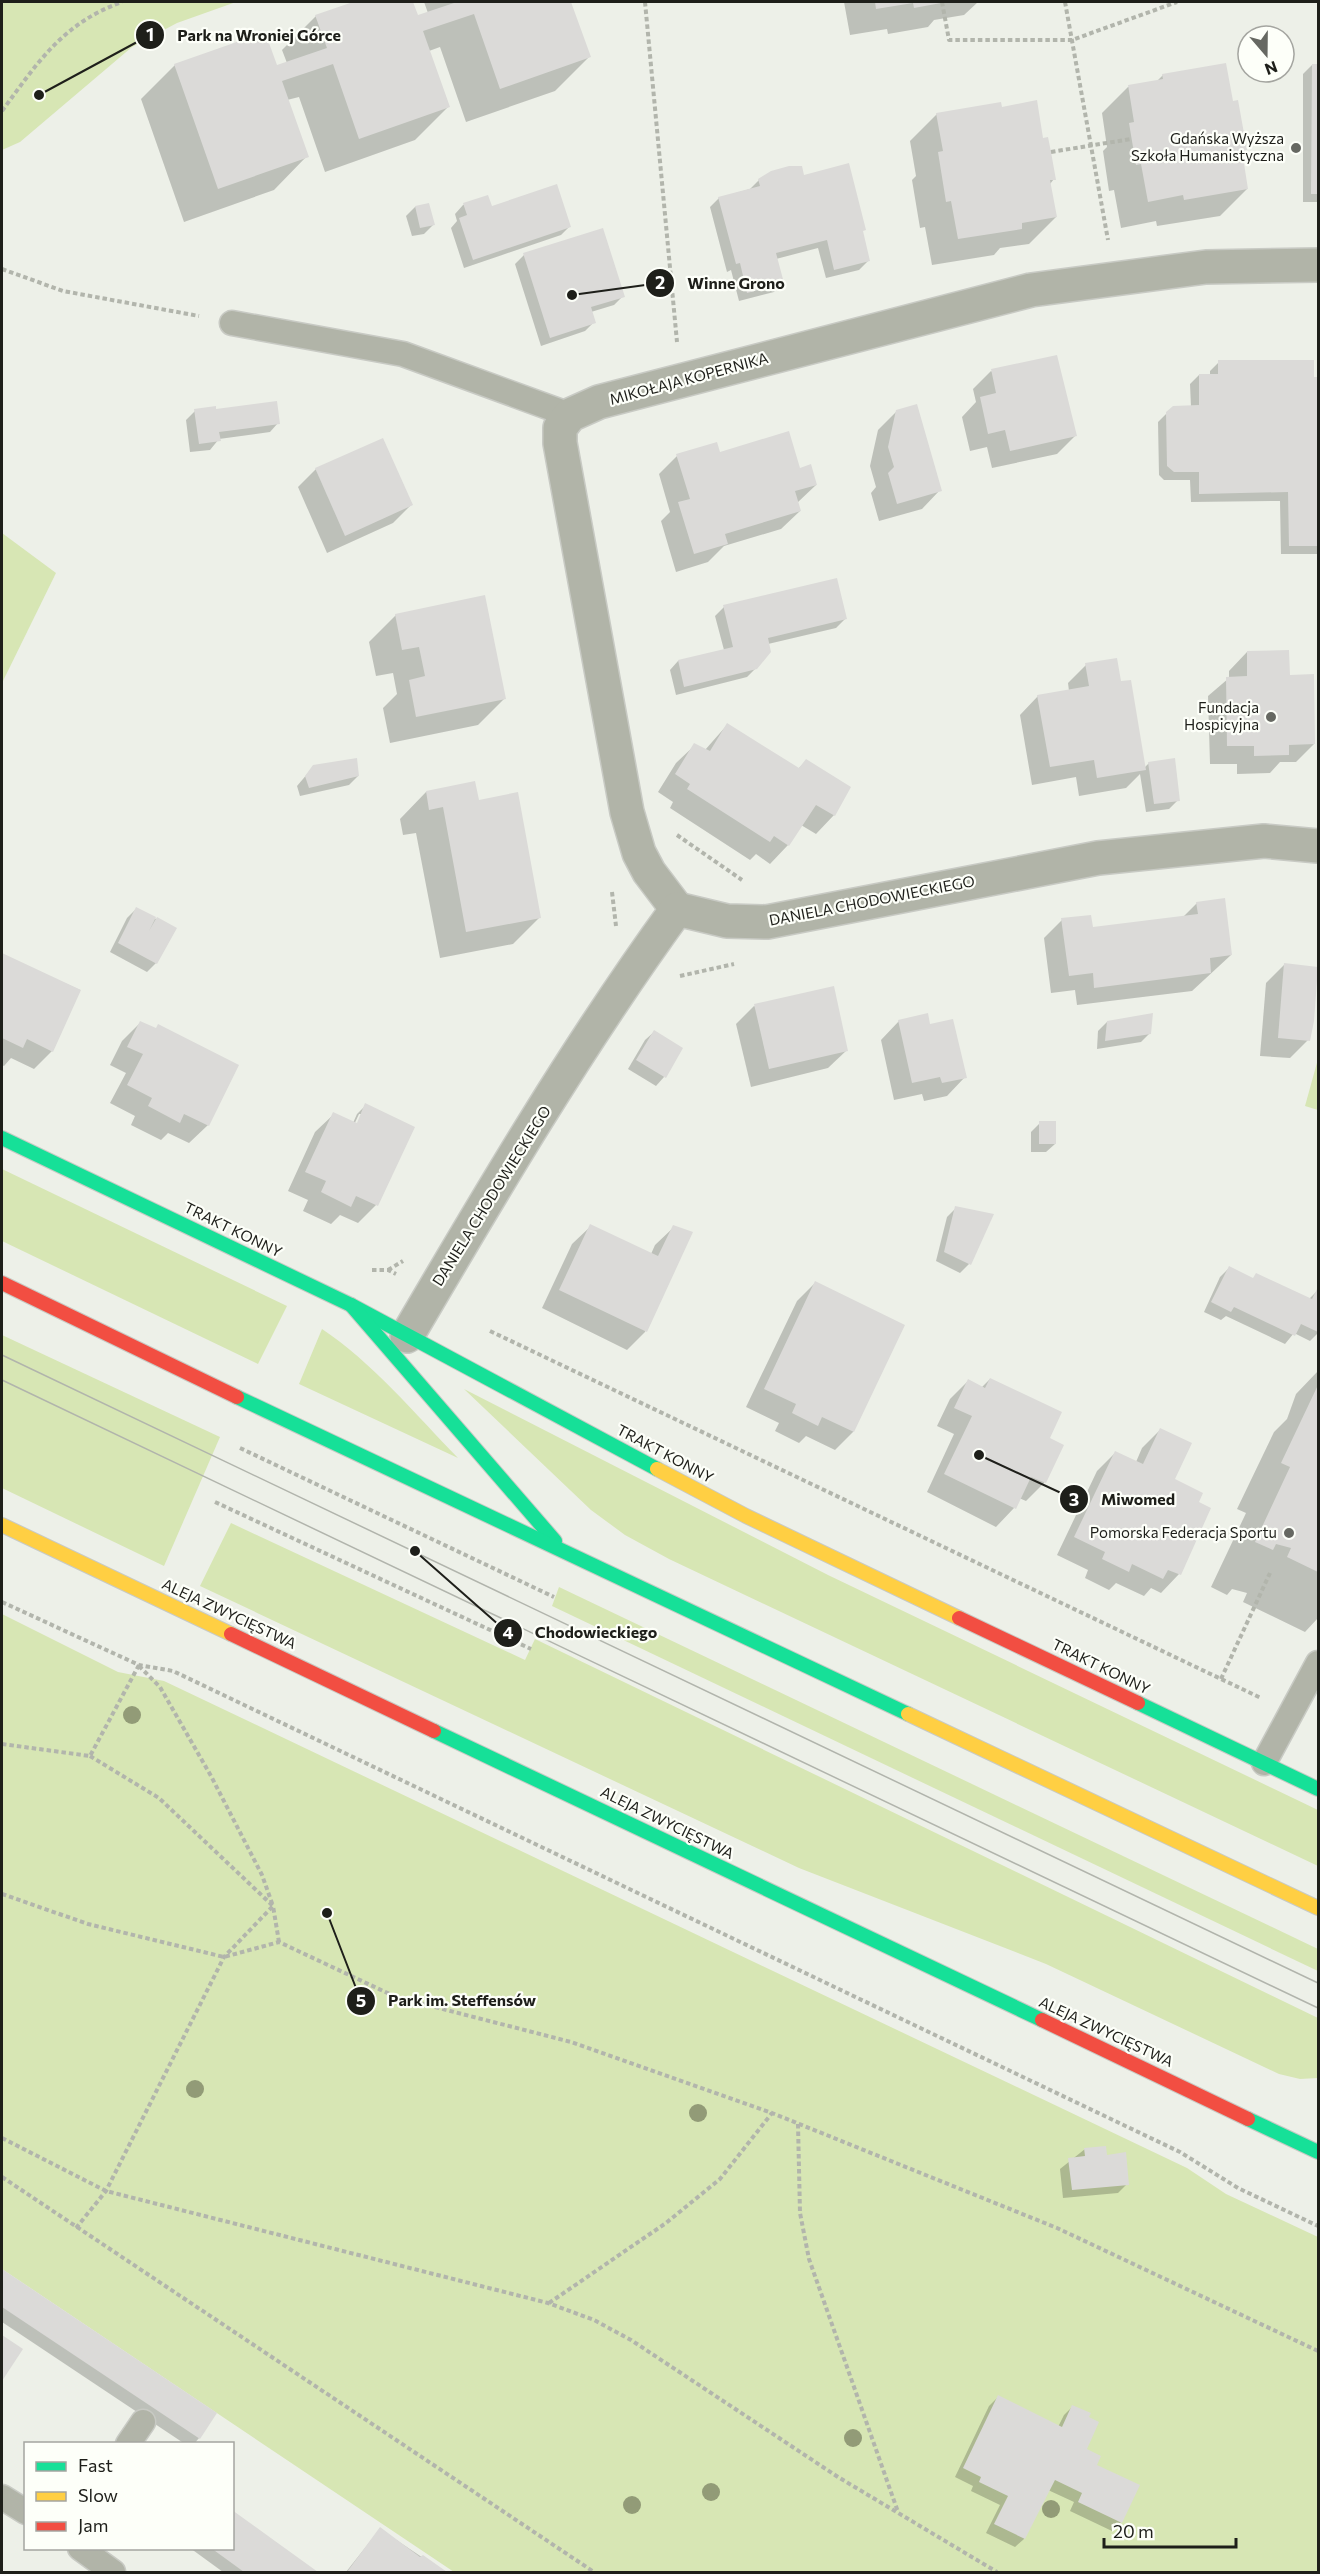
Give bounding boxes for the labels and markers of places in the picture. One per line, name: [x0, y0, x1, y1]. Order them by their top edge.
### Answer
callout: Park na Wroniej Górce: [135, 18, 353, 52]
place label: Gdańska Wyższa Szkoła Humanistyczna: [1131, 129, 1284, 164]
marker: Gdańska Wyższa Szkoła Humanistyczna: [1289, 141, 1303, 155]
callout: Winne Grono: [645, 266, 797, 300]
place label: Fundacja Hospicyjna: [1184, 698, 1259, 733]
marker: Fundacja Hospicyjna: [1264, 710, 1278, 724]
callout: Miwomed: [1059, 1482, 1187, 1516]
place label: Pomorska Federacja Sportu: [1090, 1523, 1277, 1541]
marker: Pomorska Federacja Sportu: [1282, 1526, 1296, 1540]
callout: Chodowieckiego: [493, 1616, 669, 1650]
callout: Park im. Steffensów: [346, 1984, 548, 2018]

